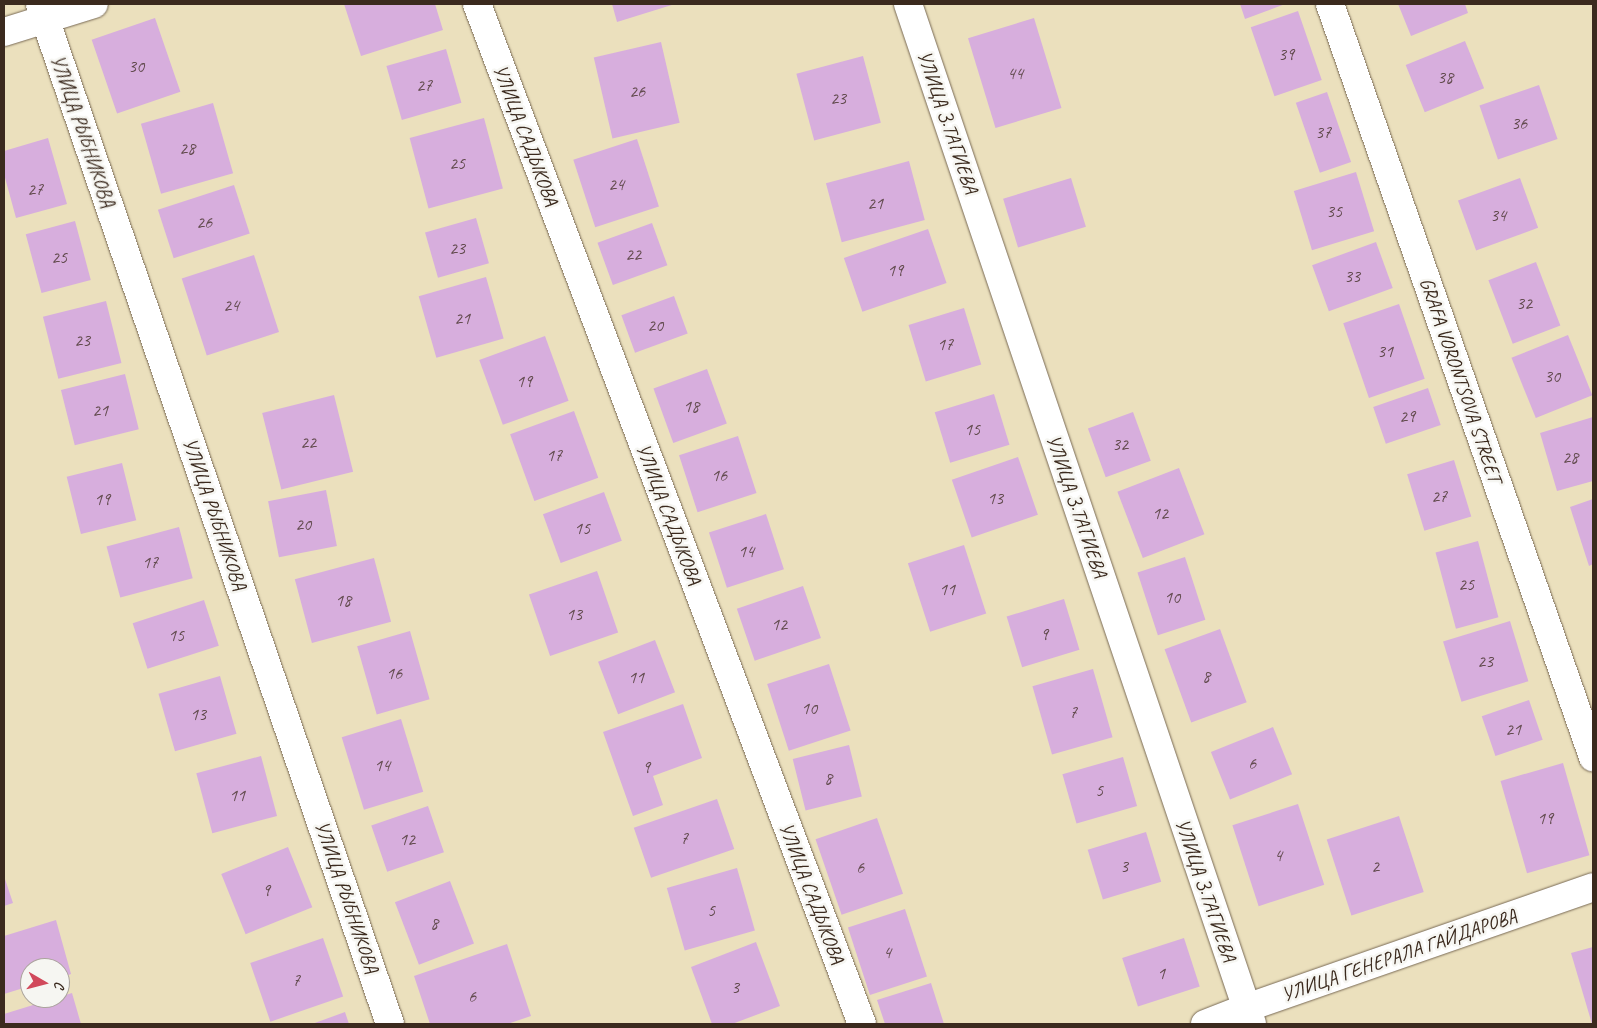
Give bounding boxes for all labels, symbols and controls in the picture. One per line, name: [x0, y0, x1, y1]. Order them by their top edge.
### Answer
house number: 39: [1278, 43, 1294, 65]
street label: УЛИЦА З.ТАГИЕВА: [912, 48, 984, 196]
street label: УЛИЦА РЫБНИКОВА: [46, 52, 120, 210]
house number: 30: [128, 55, 144, 77]
street label: УЛИЦА САДЫКОВА: [488, 61, 564, 209]
house number: 44: [1007, 62, 1023, 84]
house number: 38: [1437, 66, 1453, 88]
house number: 27: [416, 74, 432, 96]
house number: 26: [629, 80, 645, 102]
house number: 23: [830, 87, 846, 109]
house number: 36: [1511, 112, 1527, 134]
house number: 37: [1315, 121, 1331, 143]
house number: 28: [179, 137, 195, 159]
house number: 25: [449, 152, 465, 174]
house number: 24: [608, 173, 624, 195]
house number: 27: [27, 178, 43, 200]
house number: 21: [867, 192, 883, 214]
house number: 35: [1326, 200, 1342, 222]
house number: 34: [1490, 204, 1506, 226]
house number: 26: [196, 211, 212, 233]
house number: 23: [449, 237, 465, 259]
house number: 22: [625, 243, 641, 265]
house number: 25: [51, 246, 67, 268]
house number: 19: [887, 259, 903, 281]
house number: 33: [1344, 265, 1360, 287]
street label: GRAFA VORONTSOVA STREET: [1415, 275, 1507, 485]
house number: 32: [1516, 292, 1532, 314]
house number: 24: [223, 294, 239, 316]
house number: 21: [454, 307, 470, 329]
house number: 20: [647, 314, 663, 336]
house number: 23: [74, 329, 90, 351]
house number: 17: [937, 333, 953, 355]
house number: 31: [1377, 340, 1393, 362]
house number: 30: [1544, 365, 1560, 387]
house number: 19: [516, 370, 532, 392]
house number: 18: [683, 395, 699, 417]
house number: 21: [92, 399, 108, 421]
house number: 29: [1399, 405, 1415, 427]
house number: 15: [964, 418, 980, 440]
house number: 22: [300, 431, 316, 453]
street label: УЛИЦА З.ТАГИЕВА: [1041, 432, 1113, 580]
house number: 32: [1112, 433, 1128, 455]
street label: УЛИЦА РЫБНИКОВА: [178, 435, 252, 593]
street label: УЛИЦА САДЫКОВА: [631, 440, 707, 588]
house number: 17: [546, 444, 562, 466]
house number: 28: [1562, 446, 1578, 468]
house number: 16: [711, 464, 727, 486]
house number: 27: [1431, 485, 1447, 507]
house number: 13: [987, 487, 1003, 509]
house number: 19: [94, 488, 110, 510]
house number: 12: [1152, 502, 1168, 524]
house number: 20: [295, 513, 311, 535]
house number: 15: [574, 517, 590, 539]
house number: 14: [738, 540, 754, 562]
house number: 17: [142, 551, 158, 573]
house number: 25: [1458, 573, 1474, 595]
house number: 11: [939, 578, 955, 600]
house number: 10: [1164, 586, 1180, 608]
house number: 18: [335, 589, 351, 611]
house number: 13: [566, 603, 582, 625]
house number: 12: [771, 613, 787, 635]
house number: 9: [1040, 623, 1048, 645]
house number: 15: [168, 624, 184, 646]
house number: 23: [1477, 650, 1493, 672]
house number: 16: [386, 662, 402, 684]
house number: 8: [1202, 665, 1210, 687]
house number: 11: [628, 666, 644, 688]
house number: 10: [801, 697, 817, 719]
house number: 7: [1069, 701, 1077, 723]
house number: 13: [190, 703, 206, 725]
house number: 21: [1505, 718, 1521, 740]
house number: 6: [1248, 752, 1256, 774]
house number: 14: [374, 754, 390, 776]
house number: 9: [642, 756, 650, 778]
house number: 8: [824, 767, 832, 789]
house number: 5: [1095, 779, 1103, 801]
house number: 11: [229, 784, 245, 806]
house number: 19: [1537, 807, 1553, 829]
street label: УЛИЦА З.ТАГИЕВА: [1170, 816, 1242, 964]
street label: УЛИЦА РЫБНИКОВА: [310, 818, 384, 976]
street label: УЛИЦА САДЫКОВА: [774, 819, 850, 967]
house number: 7: [680, 827, 688, 849]
house number: 12: [399, 828, 415, 850]
house number: 4: [1274, 844, 1282, 866]
house number: 3: [1120, 855, 1128, 877]
house number: 2: [1371, 855, 1379, 877]
house number: 6: [856, 856, 864, 878]
house number: 9: [262, 879, 270, 901]
house number: 5: [707, 899, 715, 921]
street label: УЛИЦА ГЕНЕРАЛА ГАЙДАРОВА: [1279, 904, 1519, 1006]
house number: 8: [430, 912, 438, 934]
house number: 4: [883, 941, 891, 963]
north arrow: [20, 958, 70, 1008]
house number: 1: [1157, 962, 1165, 984]
house number: 7: [292, 969, 300, 991]
house number: 3: [731, 976, 739, 998]
text: С: [50, 980, 68, 990]
house number: 6: [468, 985, 476, 1007]

